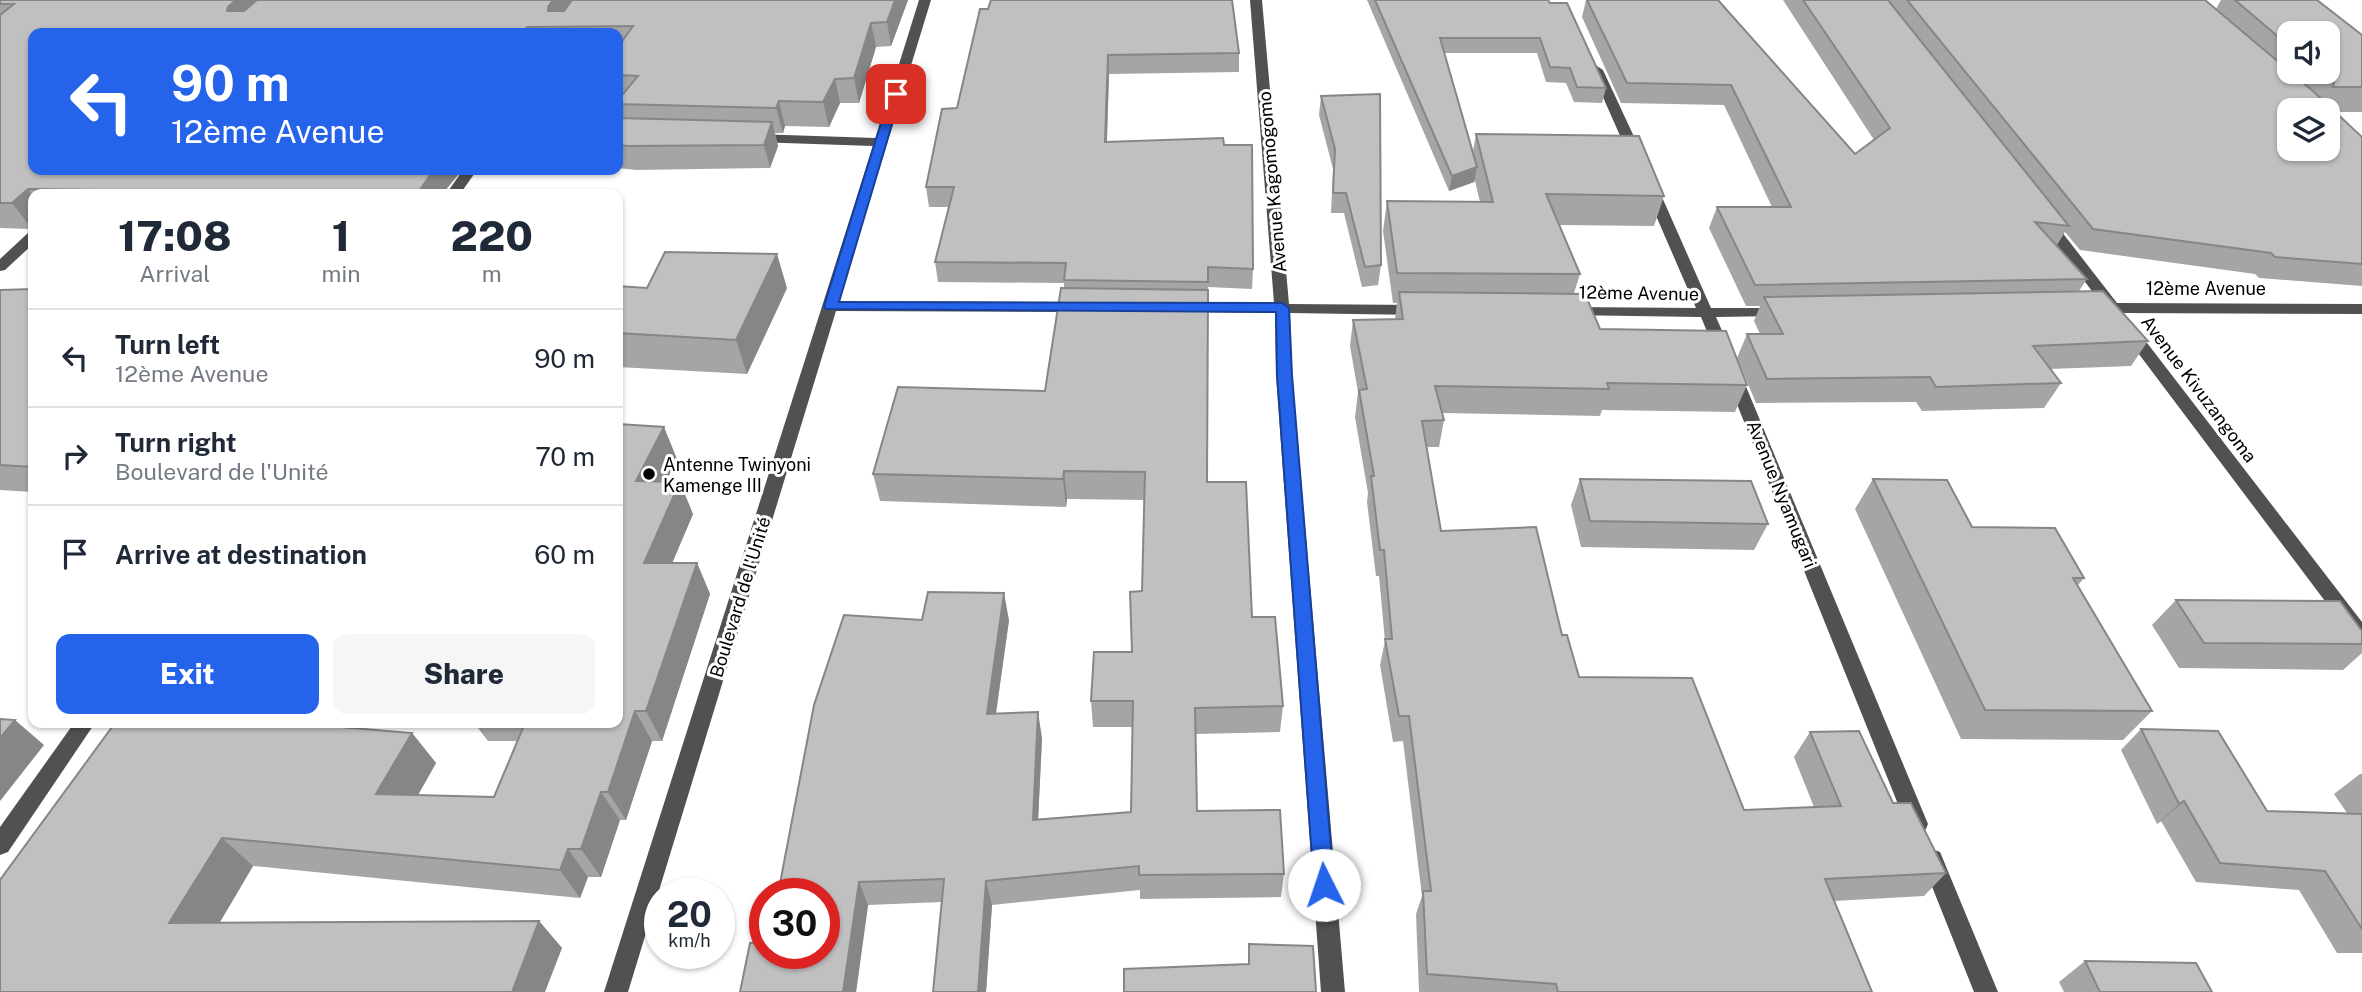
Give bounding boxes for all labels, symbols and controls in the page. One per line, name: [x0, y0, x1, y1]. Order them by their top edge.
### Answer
map controls: [2277, 21, 2340, 161]
button: sound: [2277, 21, 2340, 84]
text: 90 m: [171, 54, 290, 112]
icon: left: [56, 56, 147, 147]
pin: [866, 64, 926, 124]
icon: arrive: [877, 75, 915, 113]
street label: Avenue Kagomogomo: [1254, 91, 1290, 273]
button: layers: [2277, 98, 2340, 161]
text: 12ème Avenue: [171, 113, 385, 150]
text: 17:08: [118, 211, 232, 260]
text: 1: [332, 211, 350, 260]
text: 220: [451, 211, 533, 260]
text: Arrival: [139, 260, 210, 287]
text: min: [322, 260, 361, 287]
text: m: [482, 260, 502, 287]
street label: 12ème Avenue: [2146, 278, 2266, 299]
street label: 12ème Avenue: [1579, 281, 1699, 305]
street label: Avenue Kivuzangoma: [2137, 312, 2261, 466]
text: Turn left: [115, 329, 220, 360]
icon: left: [56, 339, 94, 377]
text: 90 m: [534, 343, 595, 374]
text: 12ème Avenue: [115, 360, 268, 387]
street label: Avenue Nyamugari: [1743, 417, 1821, 571]
text: Turn right: [115, 427, 237, 458]
icon: right: [56, 437, 94, 475]
text: 70 m: [535, 441, 595, 472]
place label: Antenne Twinyoni Kamenge III: [663, 454, 811, 496]
text: Boulevard de l'Unité: [115, 458, 329, 485]
marker: Antenne Twinyoni Kamenge III: [641, 466, 657, 482]
street label: Boulevard de l'Unité: [706, 514, 774, 680]
icon: arrive: [56, 535, 94, 573]
text: Arrive at destination: [115, 539, 367, 570]
text: 60 m: [534, 539, 595, 570]
button: Exit: [56, 634, 319, 714]
button: Share: [333, 634, 595, 714]
position arrow: [1287, 848, 1361, 922]
speed limit sign: 30: [749, 878, 840, 969]
text: 20: [667, 894, 712, 935]
text: km/h: [668, 930, 711, 951]

